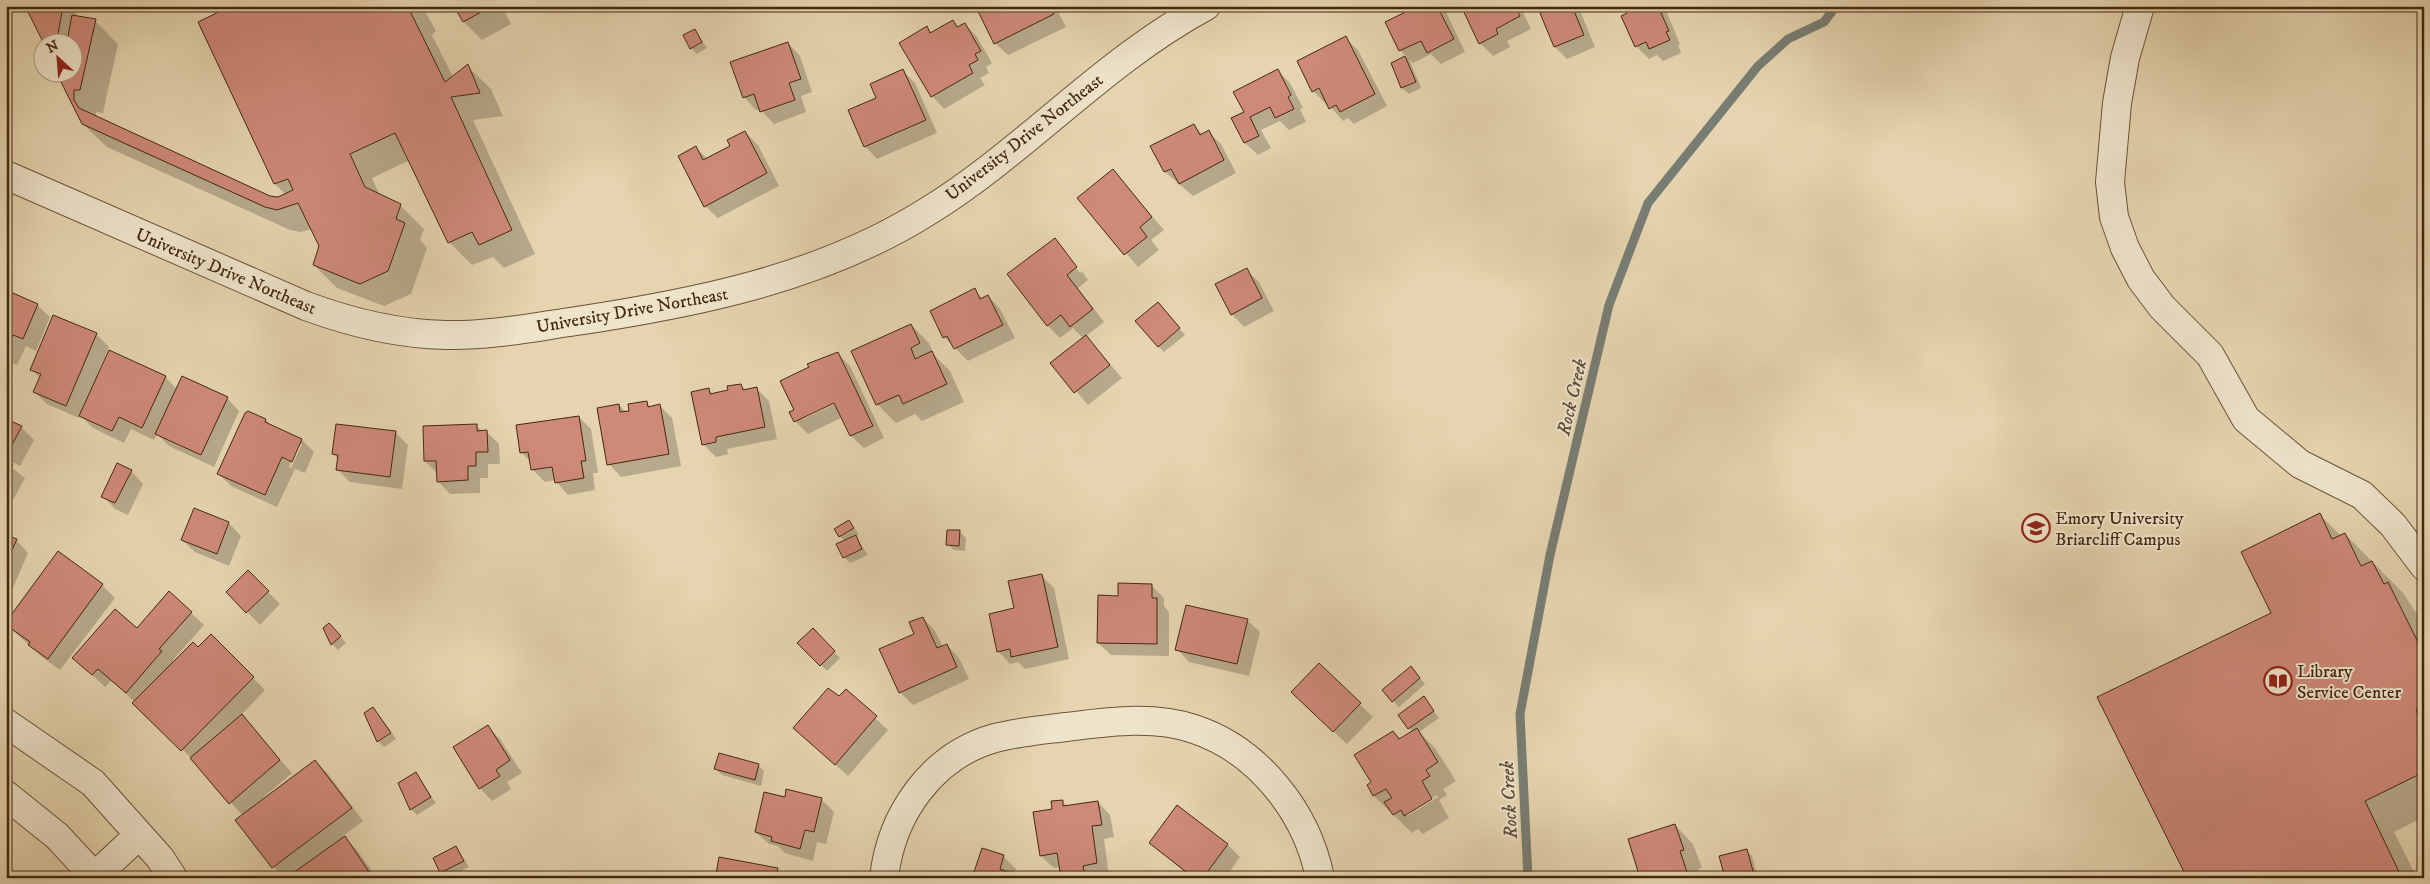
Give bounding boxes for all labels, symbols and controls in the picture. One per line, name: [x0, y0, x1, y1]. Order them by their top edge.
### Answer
north arrow: [32, 32, 82, 82]
text: N: [44, 36, 62, 58]
street label: University Drive Northeast: [941, 69, 1108, 206]
street label: University Drive Northeast: [132, 224, 319, 320]
street label: University Drive Northeast: [535, 283, 730, 339]
water label: Rock Creek: [1552, 357, 1592, 439]
place label: Emory University Briarcliff Campus: [2055, 508, 2184, 551]
school or university icon: Emory University Briarcliff Campus: [2021, 513, 2051, 543]
place label: Library Service Center: [2297, 661, 2401, 704]
library icon: Library Service Center: [2263, 666, 2293, 696]
water label: Rock Creek: [1496, 761, 1523, 840]

